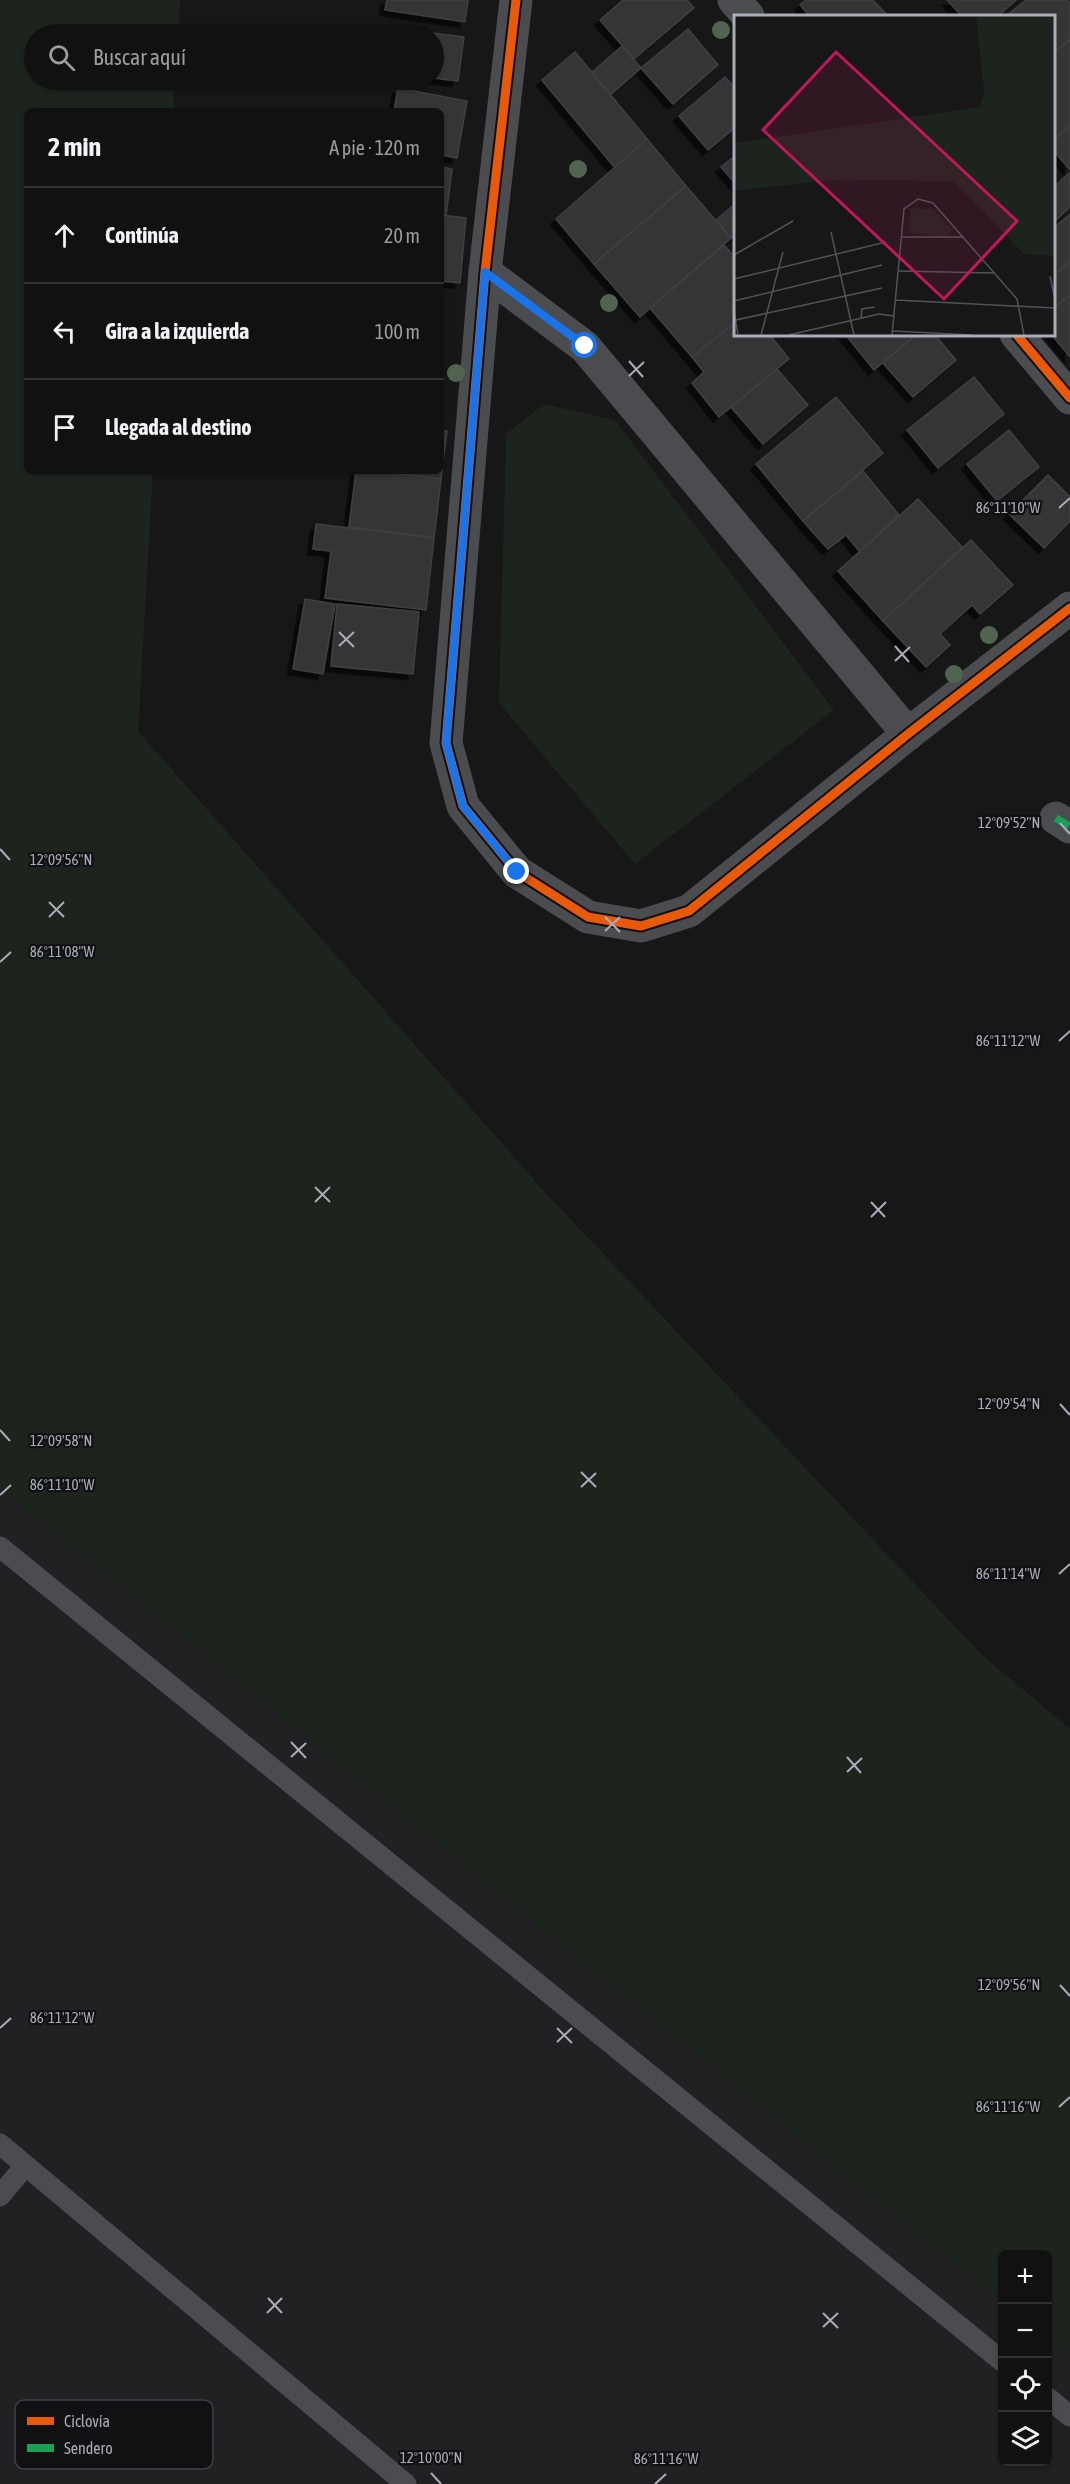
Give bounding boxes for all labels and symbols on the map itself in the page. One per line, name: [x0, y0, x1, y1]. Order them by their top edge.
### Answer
inset map: [734, 15, 1055, 336]
route start: [571, 332, 597, 358]
text: 86°11'10"W: [976, 499, 1040, 516]
text: 12°09'52"N: [978, 814, 1040, 831]
text: 12°09'56"N: [30, 851, 92, 868]
route end: [503, 858, 529, 884]
text: 86°11'08"W: [30, 943, 94, 960]
text: 86°11'12"W: [976, 1032, 1040, 1049]
text: 12°09'54"N: [978, 1395, 1040, 1412]
text: 12°09'58"N: [30, 1432, 92, 1449]
text: 86°11'10"W: [30, 1476, 94, 1493]
text: 86°11'14"W: [976, 1565, 1040, 1582]
text: 12°09'56"N: [978, 1976, 1040, 1993]
text: 86°11'12"W: [30, 2009, 94, 2026]
text: 86°11'16"W: [976, 2098, 1040, 2115]
legend: [15, 2400, 213, 2469]
text: Ciclovía: [64, 2412, 110, 2430]
text: Sendero: [64, 2439, 113, 2457]
text: 12°10'00"N: [400, 2449, 462, 2466]
text: 86°11'16"W: [634, 2450, 698, 2467]

